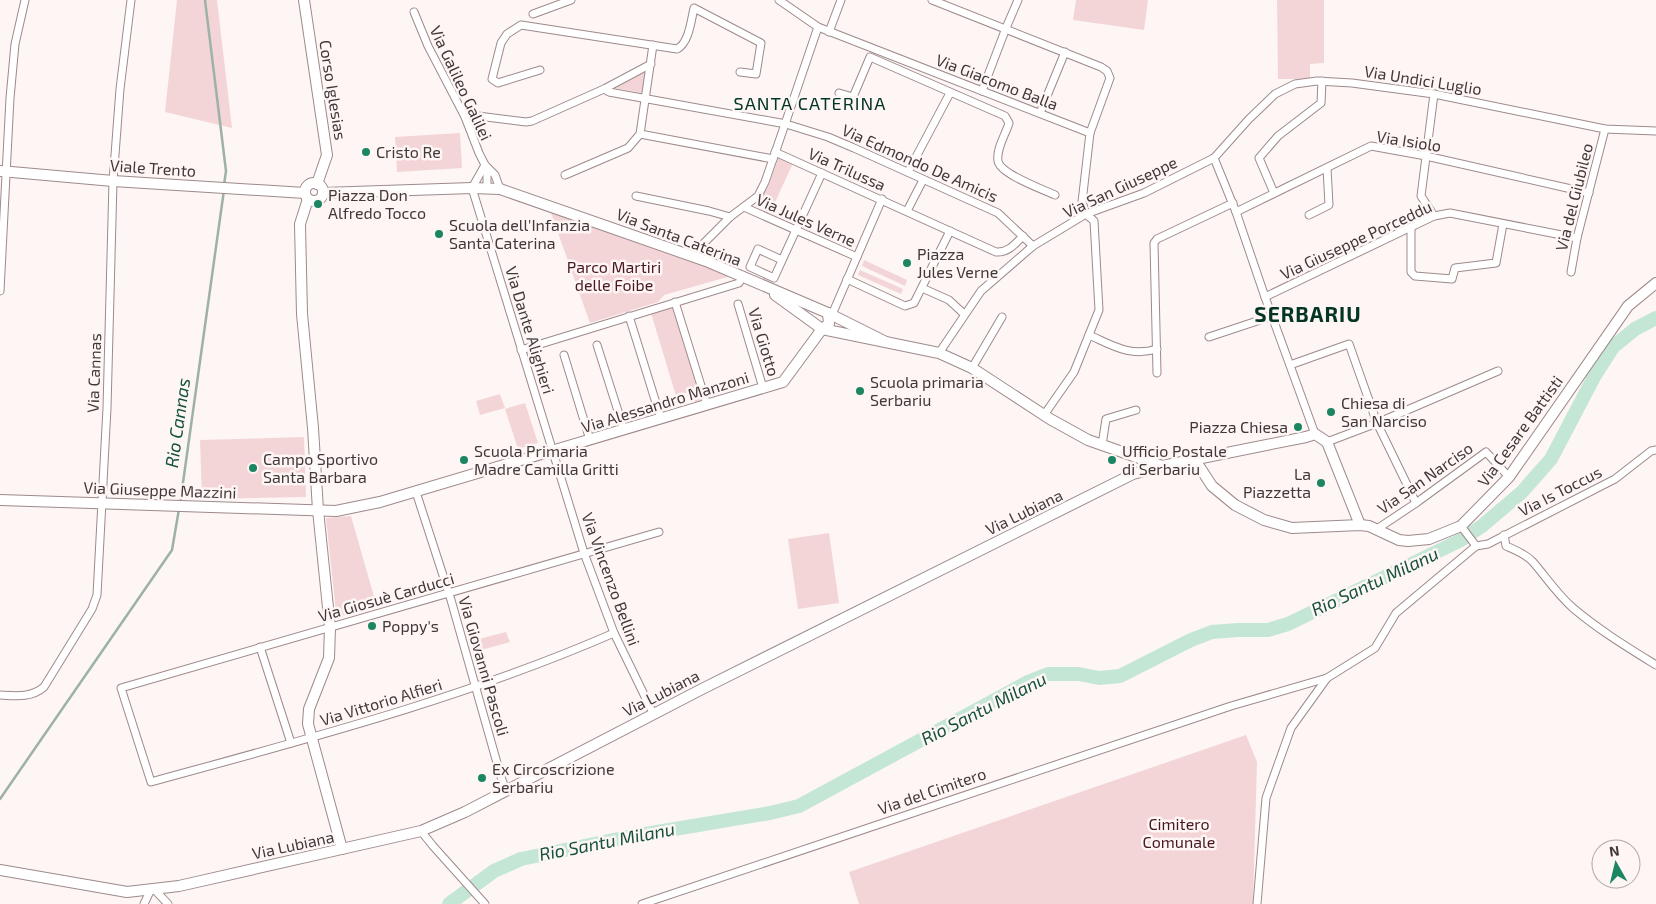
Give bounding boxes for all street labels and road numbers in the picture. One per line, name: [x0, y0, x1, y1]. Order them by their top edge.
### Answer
street label: Via Galileo Galilei: [427, 22, 496, 143]
street label: Corso Iglesias: [316, 39, 351, 141]
street label: Via Giacomo Balla: [933, 49, 1061, 114]
street label: Via Undici Luglio: [1363, 61, 1483, 98]
street label: Via Edmondo De Amicis: [839, 120, 1001, 206]
street label: Via Isiolo: [1375, 126, 1443, 155]
street label: Via del Giubileo: [1551, 141, 1596, 253]
street label: Via Trilussa: [806, 143, 889, 194]
street label: Via San Giuseppe: [1060, 152, 1180, 221]
street label: Viale Trento: [109, 155, 197, 180]
street label: Via Jules Verne: [753, 189, 859, 250]
street label: Via Giuseppe Porceddu: [1277, 196, 1435, 283]
street label: Via Santa Caterina: [614, 204, 744, 269]
street label: Via Dante Alighieri: [502, 264, 559, 396]
street label: Via Giotto: [745, 305, 784, 378]
street label: Via Cannas: [83, 333, 104, 413]
street label: Via Alessandro Manzoni: [579, 367, 751, 436]
street label: Via Cesare Battisti: [1473, 372, 1566, 490]
street label: Via San Narciso: [1373, 438, 1476, 517]
street label: Via Is Toccus: [1515, 461, 1605, 520]
street label: Via Giuseppe Mazzini: [83, 477, 237, 502]
street label: Via Lubiana: [982, 485, 1065, 538]
street label: Via Vincenzo Bellini: [579, 510, 644, 648]
street label: Via Giosuè Carducci: [316, 568, 456, 625]
street label: Via Giovanni Pascoli: [455, 594, 513, 738]
street label: Via Lubiana: [619, 665, 702, 720]
street label: Via Vittorio Alfieri: [318, 674, 444, 729]
street label: Via del Cimitero: [875, 763, 988, 818]
street label: Via Lubiana: [250, 827, 336, 862]

